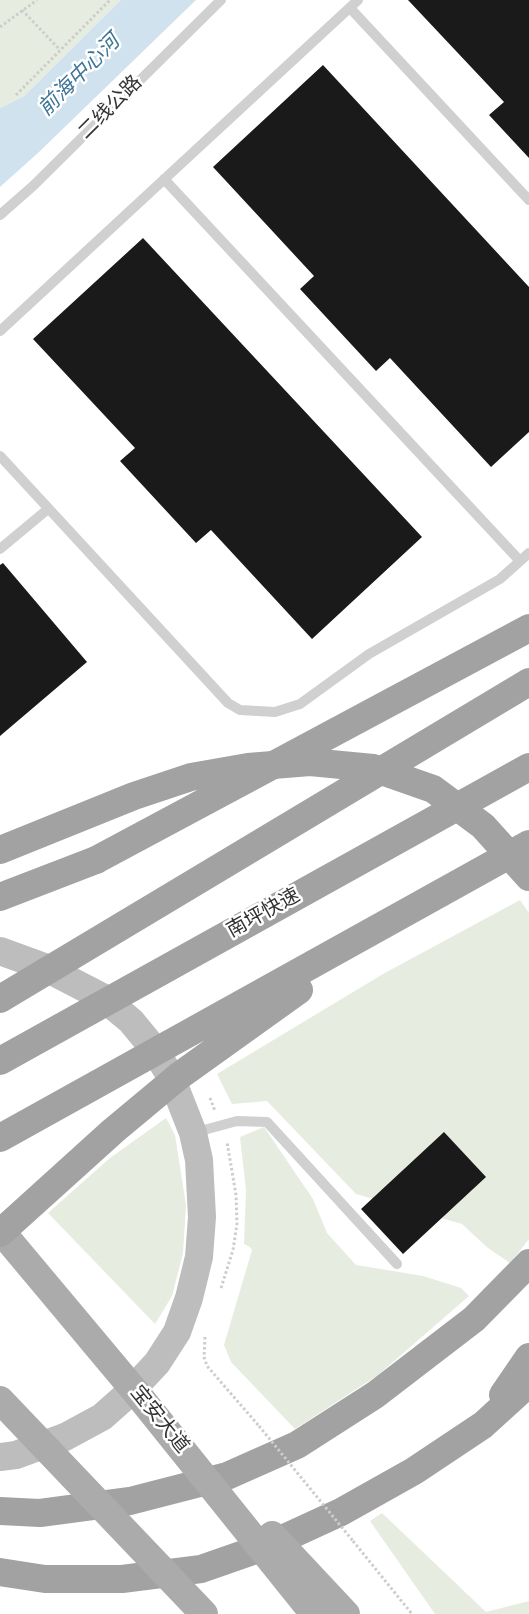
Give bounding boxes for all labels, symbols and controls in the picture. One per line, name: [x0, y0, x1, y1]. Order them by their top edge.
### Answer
water label: 前海中心河: [34, 30, 126, 122]
street label: 二线公路: [74, 71, 148, 145]
street label: 南坪快速: [223, 884, 305, 944]
street label: 宝安大道: [125, 1381, 193, 1459]

